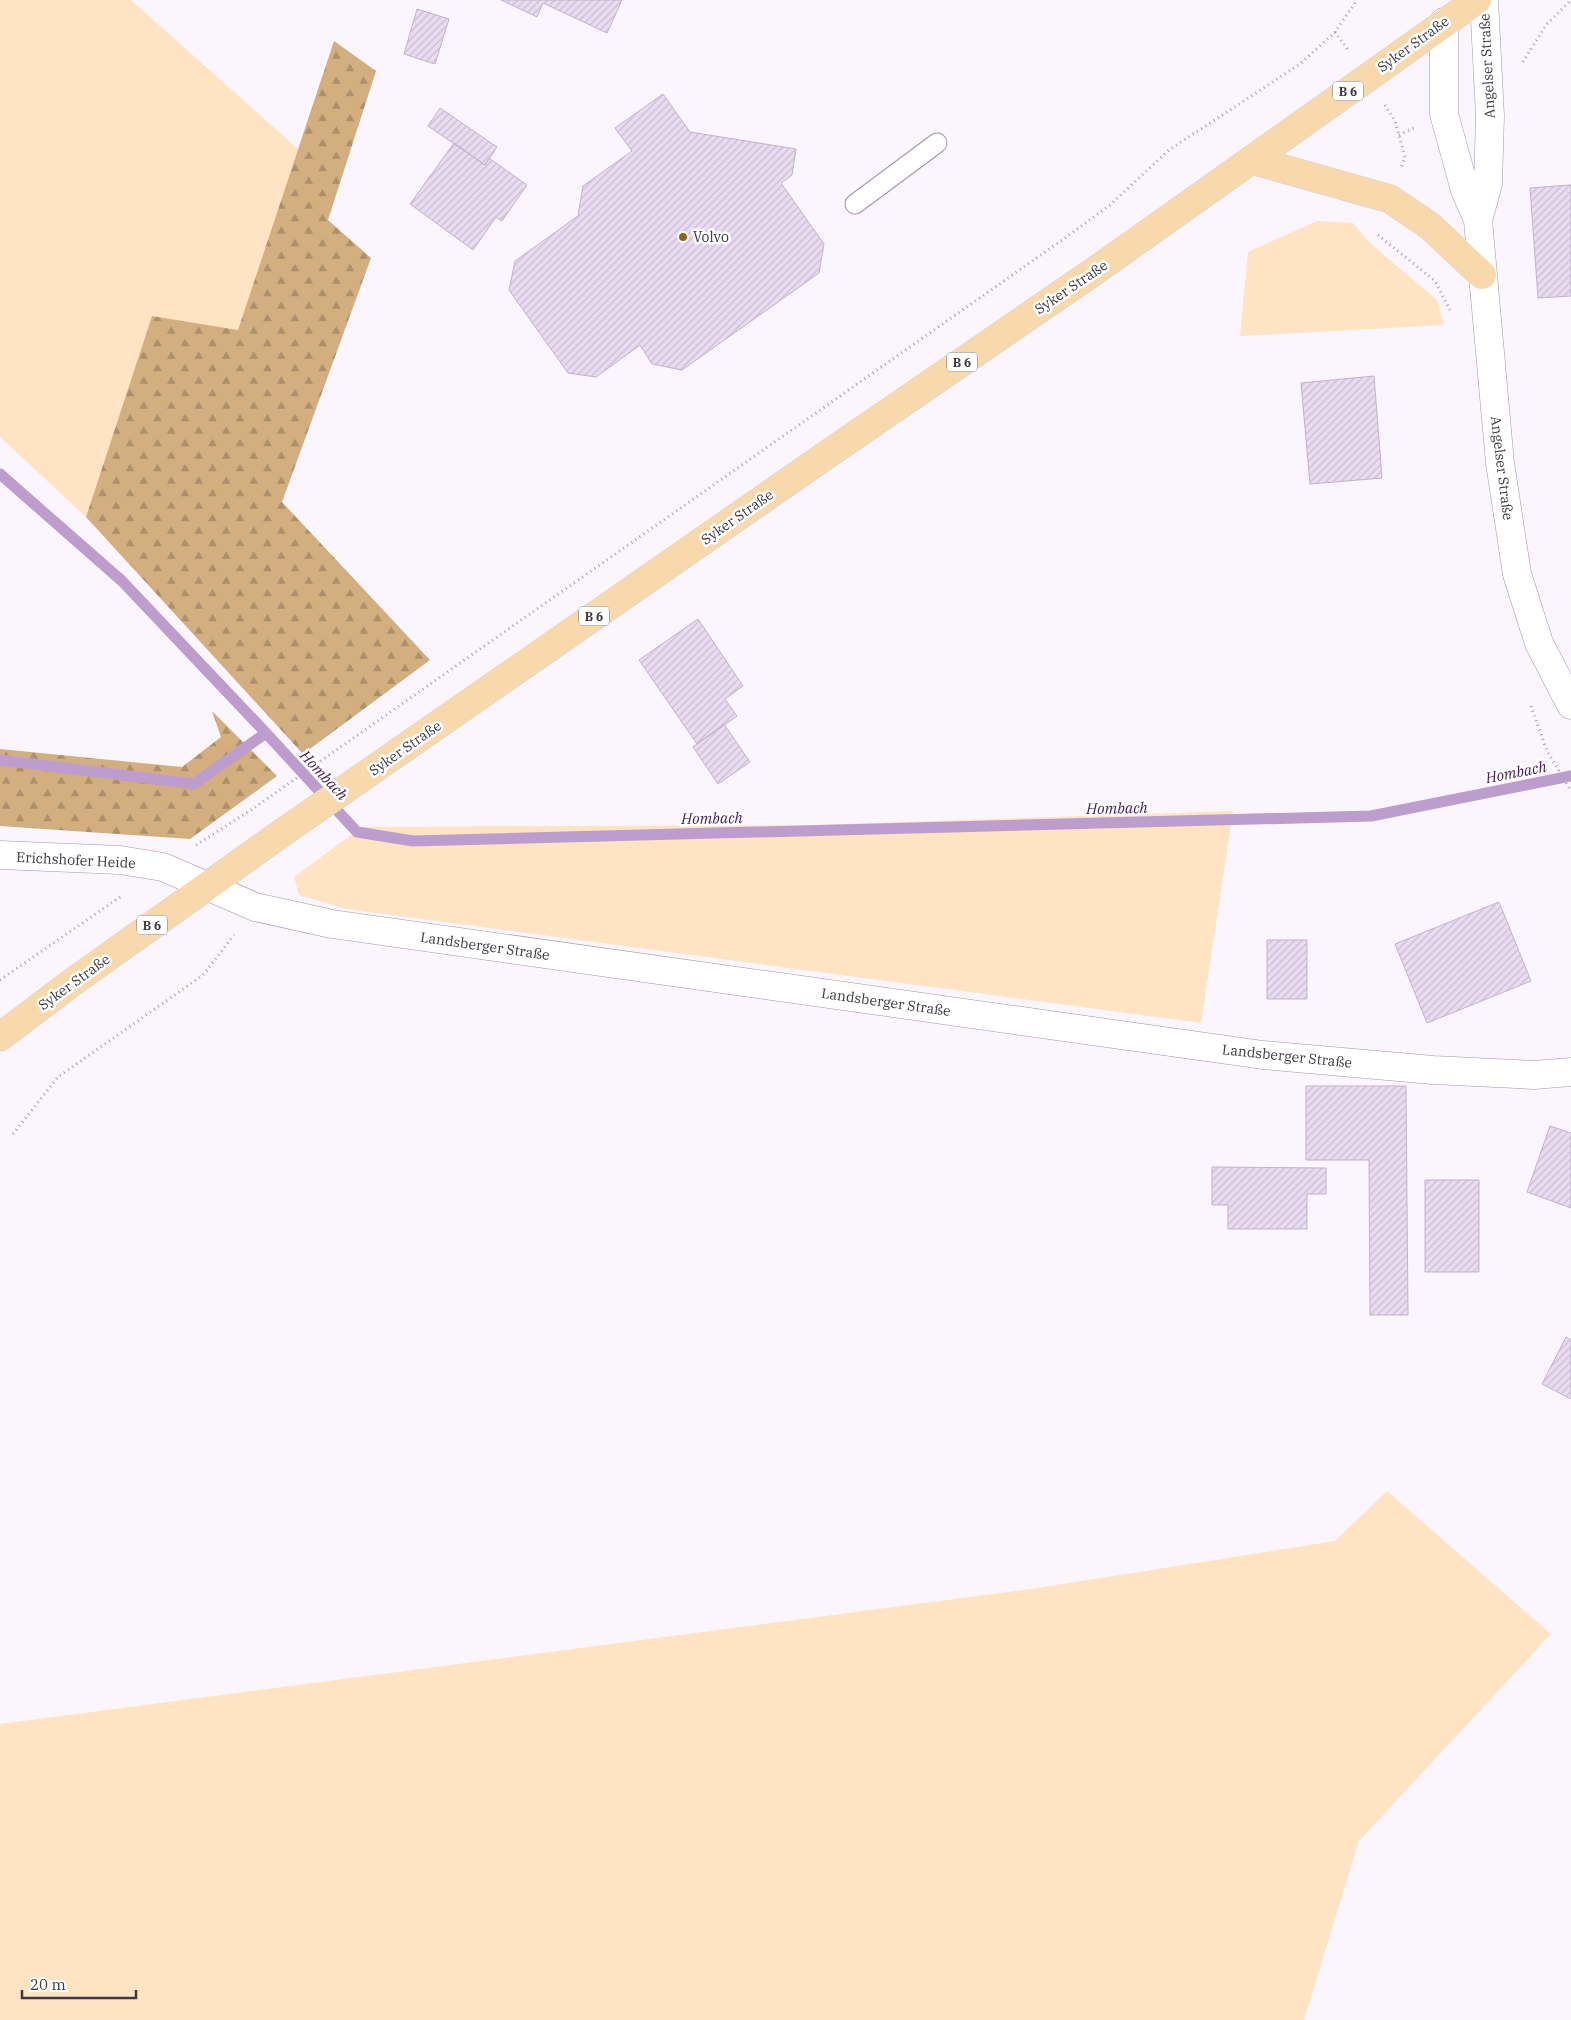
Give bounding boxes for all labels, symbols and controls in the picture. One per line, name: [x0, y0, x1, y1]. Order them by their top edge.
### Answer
street label: Syker Straße: [1374, 12, 1452, 76]
street label: Angelser Straße: [1475, 13, 1499, 119]
road number: B 6: [1333, 82, 1363, 100]
place label: Volvo: [693, 228, 729, 246]
marker: Volvo: [677, 231, 689, 243]
street label: Syker Straße: [1031, 256, 1111, 318]
road number: B 6: [947, 352, 977, 372]
street label: Angelser Straße: [1487, 415, 1517, 521]
street label: Syker Straße: [697, 485, 777, 549]
road number: B 6: [579, 606, 609, 626]
street label: Syker Straße: [365, 716, 445, 780]
water label: Hombach: [295, 745, 352, 805]
water label: Hombach: [1483, 757, 1549, 787]
water label: Hombach: [1085, 798, 1149, 818]
water label: Hombach: [680, 808, 744, 828]
street label: Erichshofer Heide: [16, 848, 136, 872]
road number: B 6: [137, 916, 167, 934]
street label: Landsberger Straße: [419, 928, 551, 964]
street label: Syker Straße: [35, 950, 113, 1014]
street label: Landsberger Straße: [820, 984, 952, 1020]
street label: Landsberger Straße: [1221, 1040, 1353, 1072]
scale bar: [22, 1968, 136, 2000]
text: 20 m: [30, 1975, 66, 1994]

